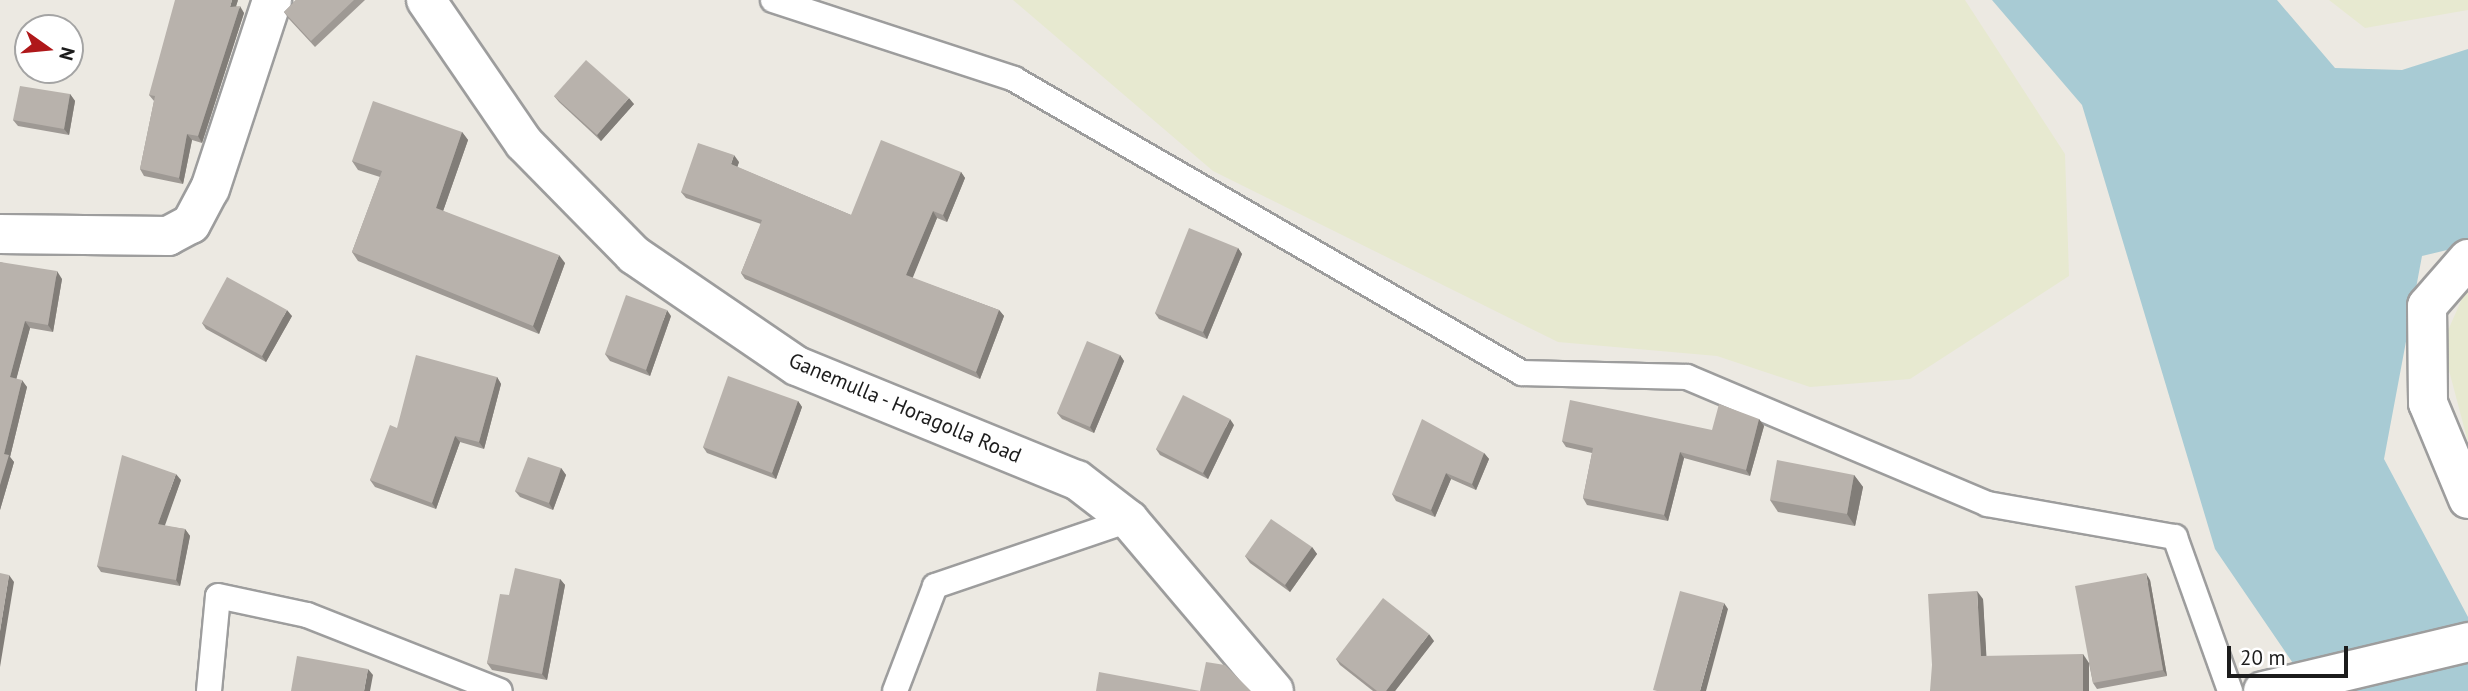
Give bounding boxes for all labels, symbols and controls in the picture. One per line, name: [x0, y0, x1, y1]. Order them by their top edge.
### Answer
north arrow: [14, 14, 84, 84]
text: N: [54, 45, 81, 63]
street label: Ganemulla - Horagolla Road: [783, 347, 1027, 469]
scale bar: [2230, 632, 2351, 676]
text: 20 m: [2240, 644, 2286, 671]

